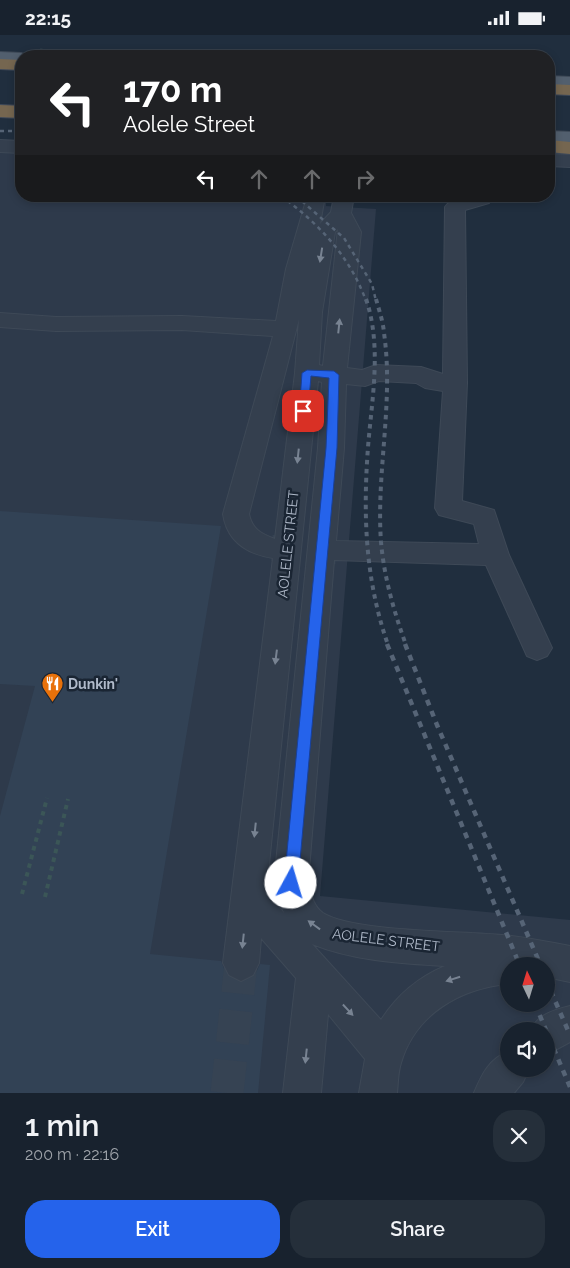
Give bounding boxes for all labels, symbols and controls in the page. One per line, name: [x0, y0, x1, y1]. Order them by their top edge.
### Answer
text: 22:15: [25, 7, 71, 29]
text: 170 m: [123, 69, 222, 110]
icon: left: [40, 70, 105, 135]
text: Aolele Street: [123, 111, 255, 137]
icon: left: [192, 165, 220, 193]
icon: ahead: [245, 165, 273, 193]
icon: ahead: [298, 165, 326, 193]
icon: right: [351, 165, 379, 193]
one-way arrow: [316, 248, 324, 264]
one-way arrow: [336, 318, 344, 334]
pin: [282, 390, 324, 432]
icon: arrive: [289, 397, 317, 425]
one-way arrow: [294, 448, 302, 464]
street label: AOLELE STREET: [274, 489, 302, 599]
one-way arrow: [272, 650, 280, 666]
restaurant icon: Dunkin': [40, 672, 64, 703]
place label: Dunkin': [68, 676, 118, 692]
one-way arrow: [251, 823, 259, 839]
position arrow: [264, 856, 316, 908]
one-way arrow: [307, 920, 321, 930]
street label: AOLELE STREET: [331, 925, 441, 955]
one-way arrow: [239, 933, 247, 949]
north arrow: [500, 957, 555, 1013]
map controls: [500, 957, 555, 1077]
one-way arrow: [446, 976, 461, 984]
one-way arrow: [342, 1004, 354, 1016]
button: sound: [500, 1022, 555, 1077]
one-way arrow: [302, 1049, 310, 1065]
text: 1 min: [25, 1108, 100, 1143]
button: close: [493, 1110, 545, 1162]
text: 200 m · 22:16: [25, 1145, 119, 1164]
button: Exit: [25, 1200, 280, 1258]
button: Share: [290, 1200, 545, 1258]

